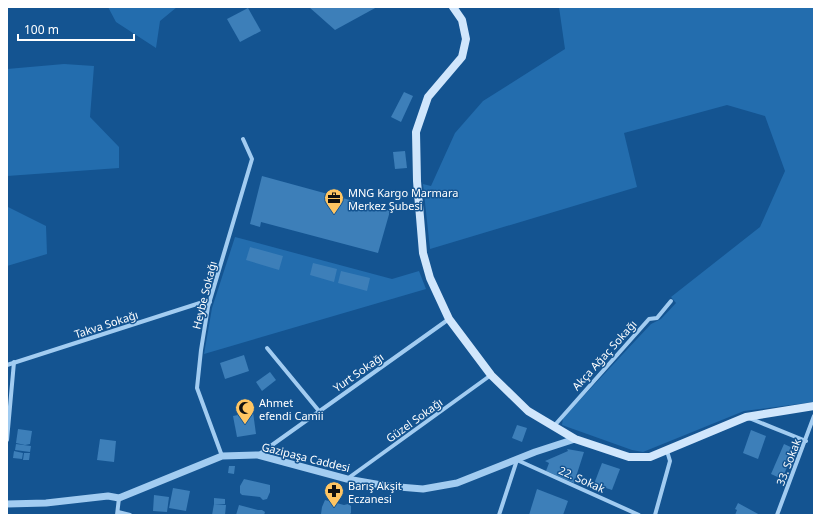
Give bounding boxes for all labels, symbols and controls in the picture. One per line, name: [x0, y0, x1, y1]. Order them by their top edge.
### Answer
scale bar: [18, 16, 134, 42]
text: 100 m: [24, 21, 59, 38]
place label: MNG Kargo Marmara Merkez Şubesi: [348, 185, 459, 213]
office icon: MNG Kargo Marmara Merkez Şubesi: [323, 187, 345, 215]
street label: Heybe Sokağı: [188, 259, 220, 331]
street label: Takva Sokağı: [72, 307, 140, 341]
street label: Akça Ağaç Sokağı: [568, 317, 640, 393]
street label: Yurt Sokağı: [330, 349, 386, 395]
street label: Güzel Sokağı: [383, 394, 445, 446]
place label: Ahmet efendi Camii: [259, 395, 324, 423]
mosque icon: Ahmet efendi Camii: [234, 397, 256, 425]
street label: 33. Sokak: [772, 436, 804, 488]
street label: Gazipaşa Caddesi: [260, 439, 352, 475]
street label: 22. Sokak: [557, 462, 608, 496]
place label: Barış Akşit Eczanesi: [348, 478, 402, 506]
pharmacy icon: Barış Akşit Eczanesi: [323, 480, 345, 508]

